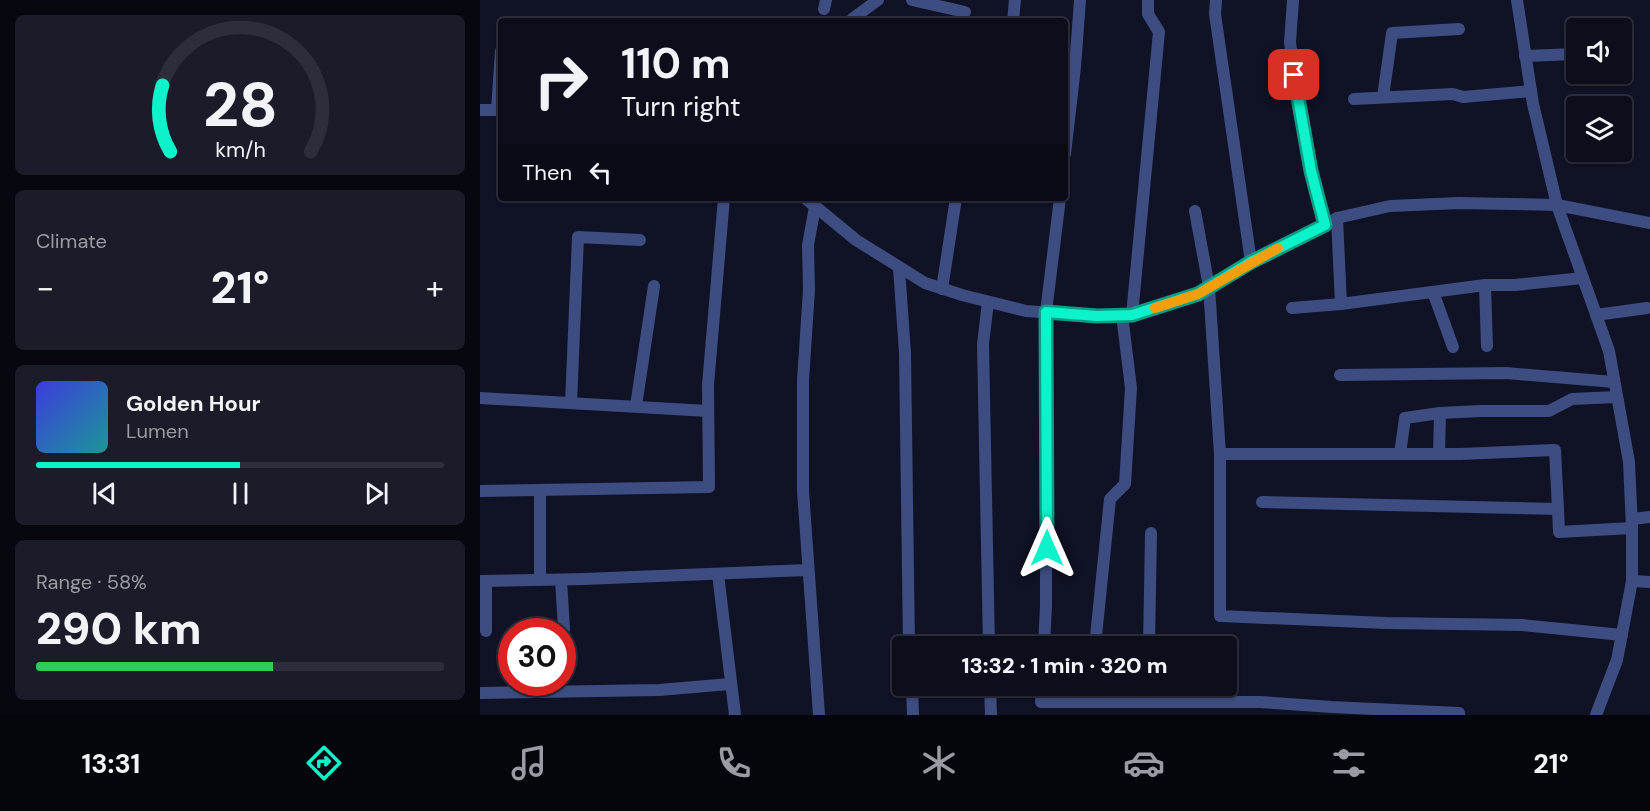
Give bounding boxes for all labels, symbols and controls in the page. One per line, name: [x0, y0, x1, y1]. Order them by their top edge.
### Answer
map controls: [1566, 18, 1632, 162]
button: sound: [1566, 18, 1632, 84]
text: 110 m: [621, 36, 731, 91]
icon: right: [522, 42, 600, 120]
pin: [1268, 49, 1319, 100]
icon: arrive: [1277, 58, 1310, 91]
text: 28: [202, 64, 278, 145]
text: Turn right: [621, 89, 741, 124]
button: layers: [1566, 96, 1632, 162]
text: km/h: [215, 136, 265, 164]
icon: left: [584, 156, 617, 189]
text: Then: [522, 158, 572, 187]
text: Climate: [36, 228, 107, 254]
text: 21°: [210, 258, 270, 317]
text: −: [36, 266, 54, 309]
text: +: [426, 266, 444, 309]
text: Golden Hour: [126, 389, 261, 418]
text: Lumen: [126, 418, 189, 444]
icon: previous: [88, 477, 121, 510]
icon: pause: [224, 477, 257, 510]
icon: next: [360, 477, 393, 510]
position arrow: [1015, 516, 1079, 580]
text: Range · 58%: [36, 569, 147, 595]
text: 290 km: [36, 599, 202, 658]
speed limit sign: 30: [498, 618, 576, 696]
text: 13:32 · 1 min · 320 m: [961, 651, 1168, 680]
icon: directions: [303, 742, 345, 784]
icon: music: [508, 742, 550, 784]
icon: phone: [713, 742, 755, 784]
icon: climate: [918, 742, 960, 784]
icon: car: [1123, 742, 1165, 784]
icon: filters: [1328, 742, 1370, 784]
text: 13:31: [81, 746, 140, 781]
text: 21°: [1533, 746, 1568, 781]

